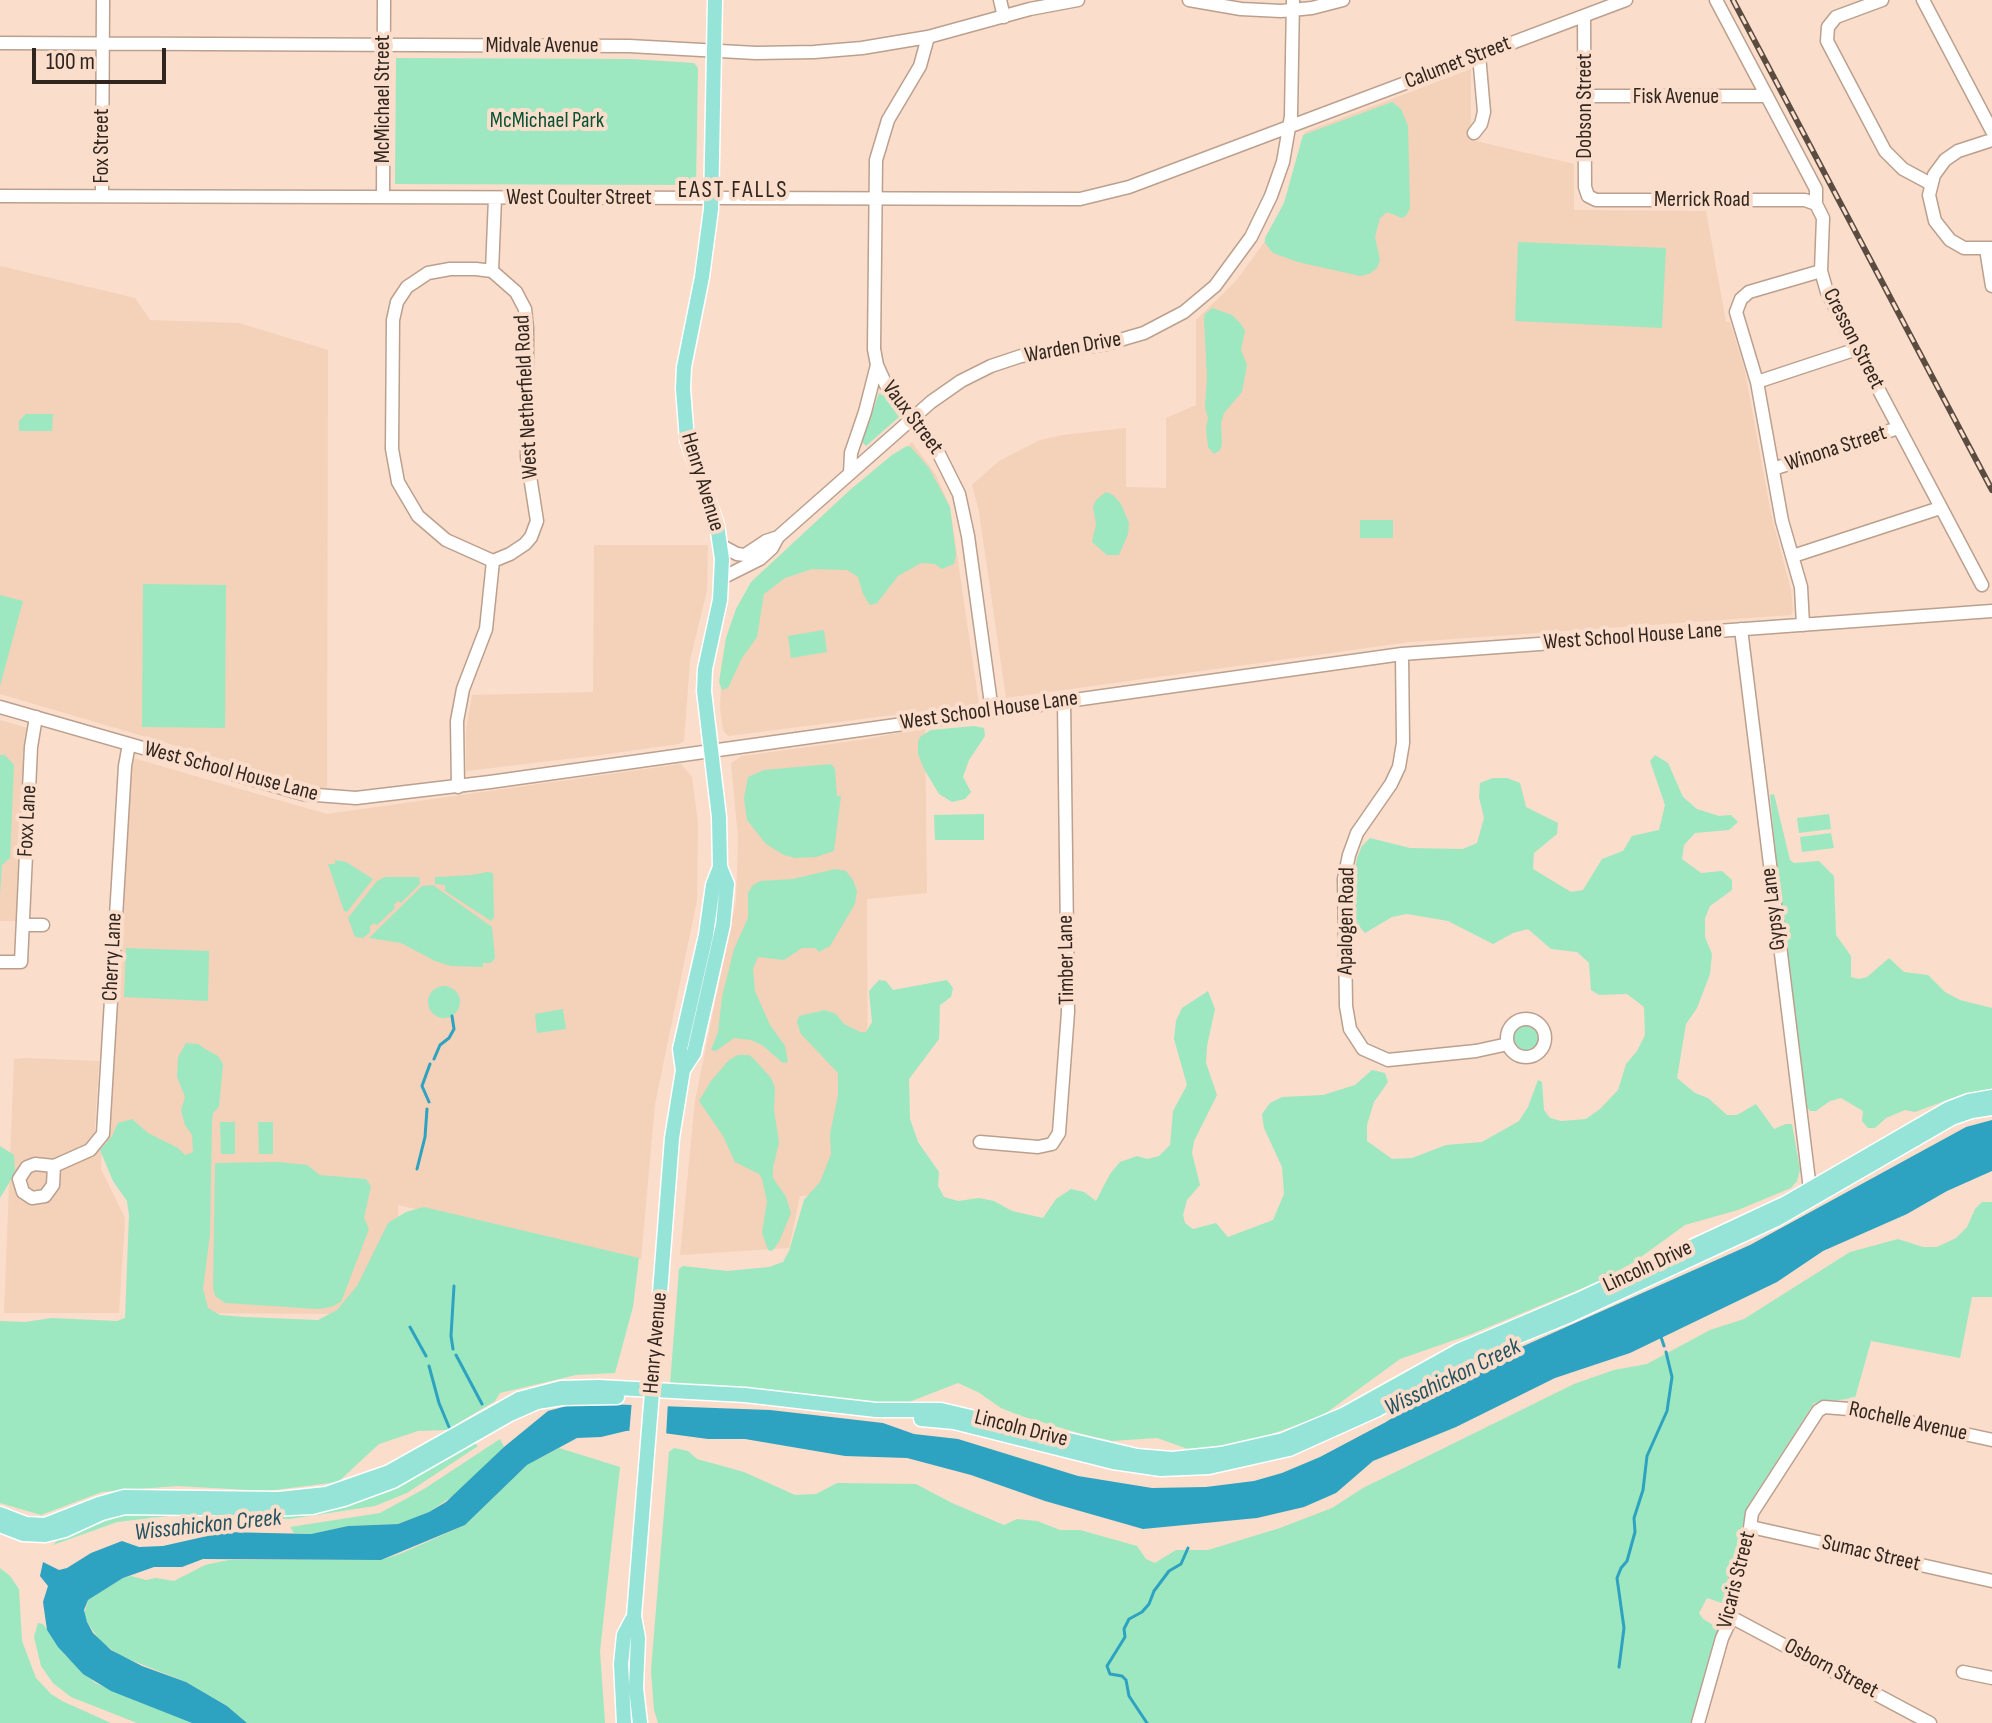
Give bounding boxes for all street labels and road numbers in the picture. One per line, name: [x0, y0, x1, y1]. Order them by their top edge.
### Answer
street label: Calumet Street: [1401, 31, 1515, 95]
street label: Midvale Avenue: [485, 33, 599, 59]
street label: McMichael Street: [370, 35, 396, 163]
street label: Dobson Street: [1572, 53, 1598, 159]
street label: Fisk Avenue: [1633, 84, 1719, 110]
street label: Fox Street: [89, 108, 115, 184]
street label: West Coulter Street: [506, 185, 652, 211]
street label: Merrick Road: [1654, 187, 1750, 213]
street label: Cresson Street: [1816, 284, 1890, 394]
street label: West Netherfield Road: [510, 314, 544, 480]
street label: Warden Drive: [1023, 327, 1123, 369]
street label: Vaux Street: [876, 376, 948, 460]
street label: Winona Street: [1782, 420, 1890, 478]
street label: Henry Avenue: [675, 430, 729, 534]
street label: West School House Lane: [1543, 618, 1723, 656]
street label: West School House Lane: [899, 685, 1079, 737]
street label: West School House Lane: [141, 736, 321, 808]
street label: Foxx Lane: [13, 784, 43, 858]
street label: Gypsy Lane: [1756, 866, 1792, 952]
street label: Apalogen Road: [1333, 867, 1361, 975]
street label: Cherry Lane: [97, 912, 129, 1002]
street label: Timber Lane: [1053, 915, 1081, 1005]
street label: Lincoln Drive: [1599, 1235, 1697, 1299]
street label: Henry Avenue: [638, 1291, 674, 1395]
street label: Rochelle Avenue: [1846, 1397, 1970, 1447]
street label: Lincoln Drive: [972, 1405, 1070, 1453]
street label: Vicaris Street: [1712, 1529, 1762, 1631]
street label: Sumac Street: [1819, 1530, 1923, 1578]
street label: Osborn Street: [1779, 1633, 1883, 1705]

